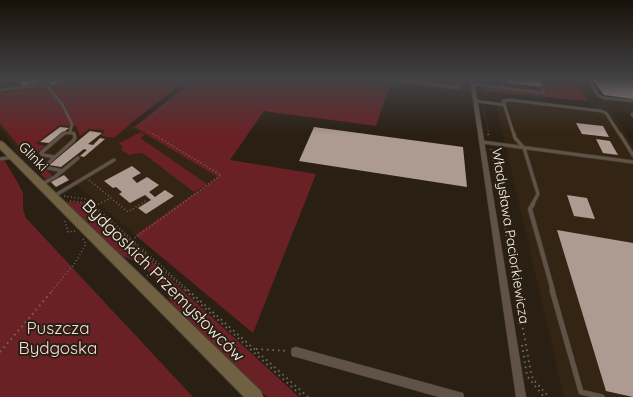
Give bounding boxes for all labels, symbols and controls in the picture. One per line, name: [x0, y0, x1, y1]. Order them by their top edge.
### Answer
street label: Glinki: [15, 139, 51, 175]
street label: Władysława Paciorkiewicza: [488, 147, 532, 325]
street label: Bydgoskich Przemysłowców: [78, 196, 248, 366]
park label: Puszcza Bydgoska: [19, 319, 97, 359]

